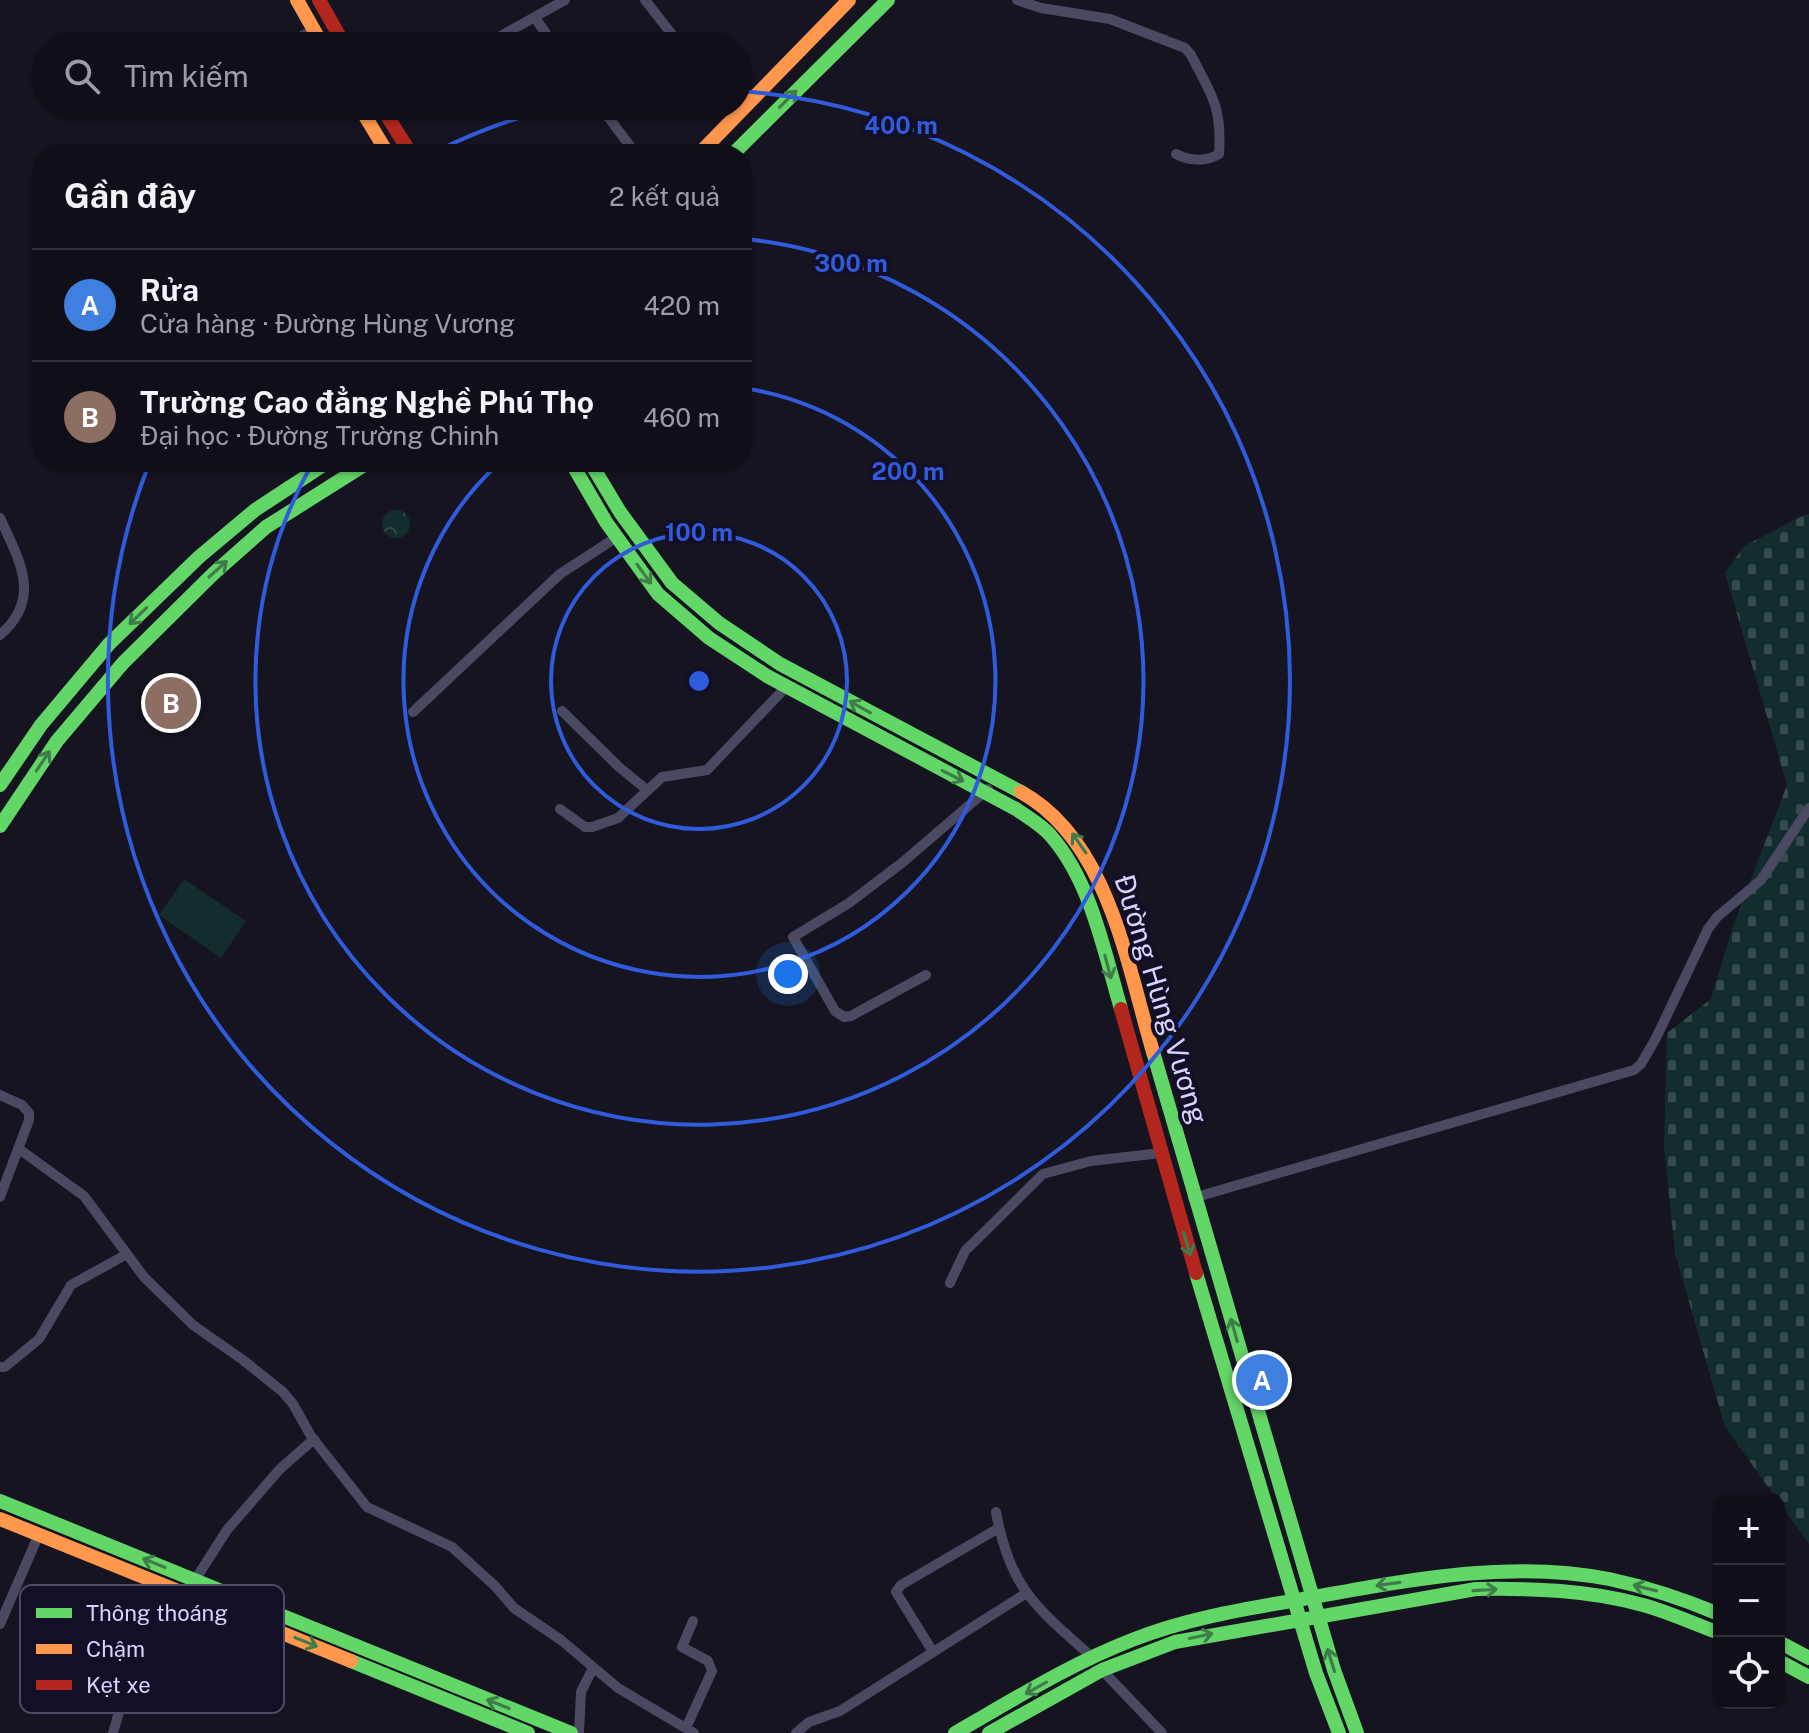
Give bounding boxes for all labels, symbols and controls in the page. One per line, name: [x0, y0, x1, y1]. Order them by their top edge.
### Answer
search box: [32, 32, 752, 120]
icon: search: [60, 54, 104, 98]
text: Tìm kiếm: [124, 58, 249, 94]
one-way arrow: [778, 90, 797, 109]
text: 400 m: [864, 111, 938, 139]
text: Gần đây: [64, 176, 196, 216]
text: 2 kết quả: [609, 181, 720, 212]
text: 300 m: [814, 249, 888, 277]
text: Rửa: [140, 272, 199, 308]
text: A: [81, 290, 99, 321]
text: 420 m: [643, 290, 720, 321]
text: Cửa hàng · Đường Hùng Vương: [140, 308, 515, 339]
text: Trường Cao đẳng Nghề Phú Thọ: [140, 384, 594, 420]
text: B: [81, 402, 99, 433]
text: 460 m: [643, 402, 720, 433]
text: Đại học · Đường Trường Chinh: [140, 420, 499, 451]
text: 200 m: [871, 457, 945, 485]
text: 100 m: [665, 518, 733, 546]
one-way arrow: [208, 561, 228, 579]
one-way arrow: [635, 563, 652, 584]
one-way arrow: [128, 607, 148, 626]
centre of rings: [685, 667, 713, 695]
pin: B: [145, 673, 197, 733]
one-way arrow: [849, 699, 872, 715]
one-way arrow: [35, 750, 51, 772]
one-way arrow: [941, 768, 965, 784]
one-way arrow: [1071, 832, 1087, 854]
street label: Đường Hùng Vương: [1108, 870, 1216, 1128]
one-way arrow: [1101, 953, 1116, 979]
your location: [768, 954, 808, 994]
one-way arrow: [1181, 1230, 1196, 1256]
one-way arrow: [1226, 1317, 1241, 1343]
pin: A: [1236, 1350, 1288, 1410]
map controls: [1713, 1493, 1785, 1709]
button: +: [1713, 1493, 1785, 1565]
one-way arrow: [142, 1555, 167, 1570]
button: −: [1713, 1565, 1785, 1637]
one-way arrow: [1376, 1577, 1401, 1592]
one-way arrow: [1633, 1580, 1659, 1595]
one-way arrow: [1471, 1582, 1498, 1597]
legend: [20, 1585, 284, 1713]
text: Thông thoáng: [86, 1600, 228, 1626]
one-way arrow: [1188, 1628, 1214, 1643]
text: Chậm: [86, 1636, 145, 1662]
one-way arrow: [293, 1636, 318, 1650]
button: locate: [1713, 1637, 1785, 1709]
one-way arrow: [1323, 1647, 1338, 1673]
text: Kẹt xe: [86, 1672, 151, 1698]
one-way arrow: [1025, 1681, 1049, 1696]
one-way arrow: [487, 1695, 511, 1710]

